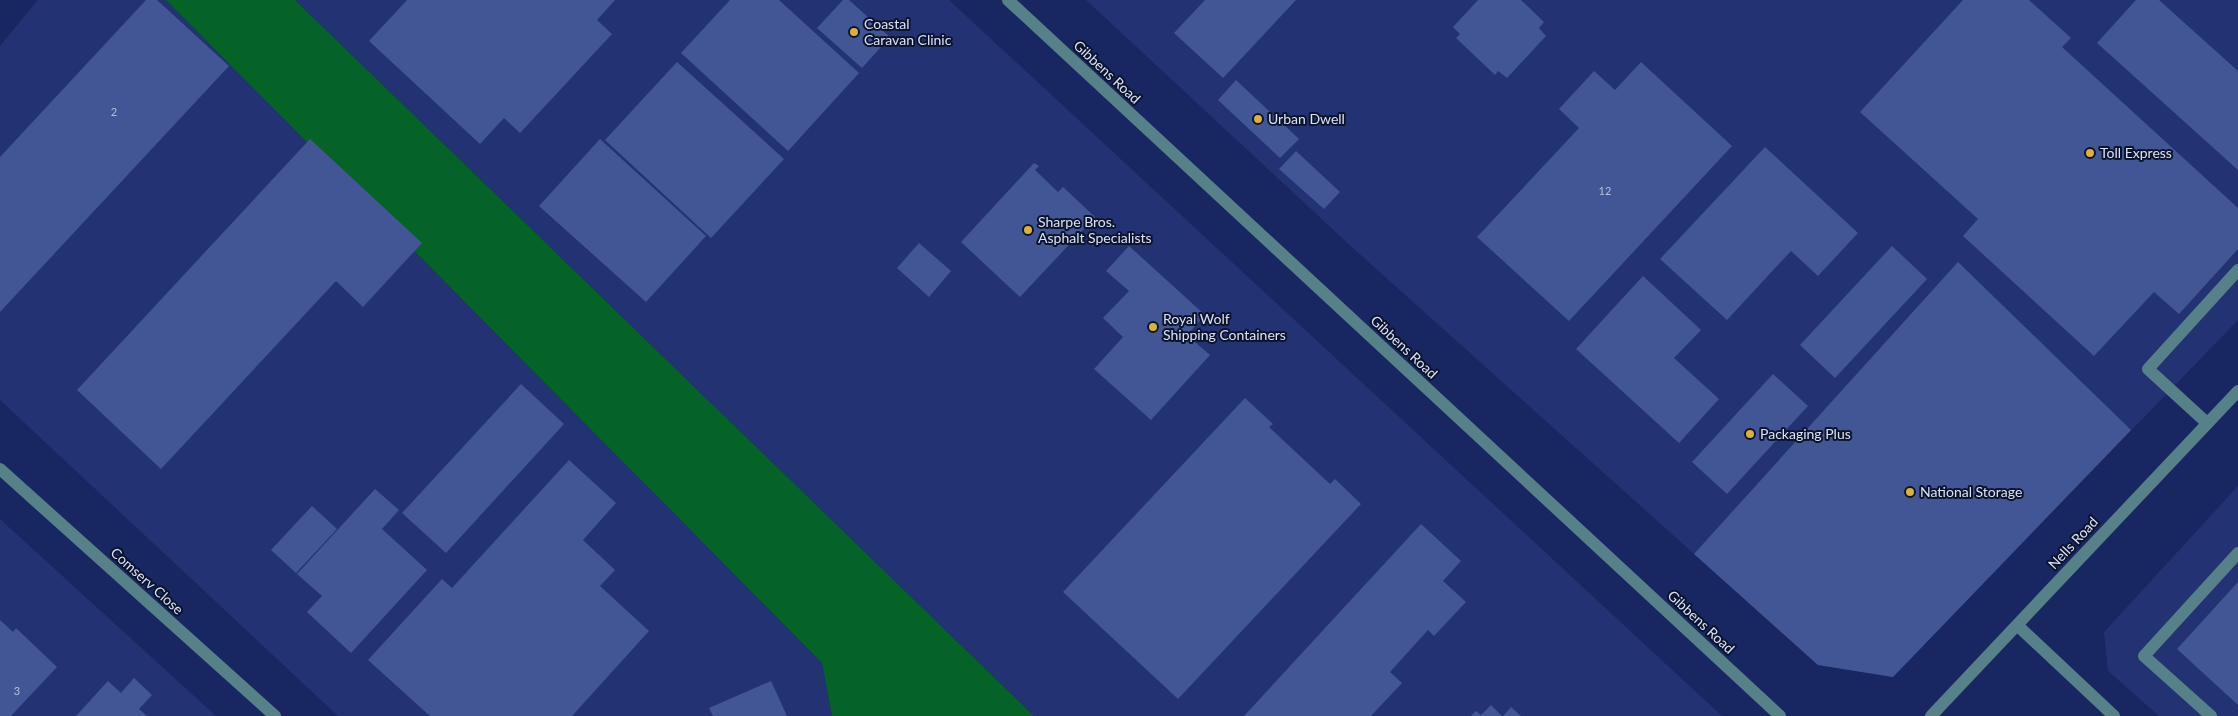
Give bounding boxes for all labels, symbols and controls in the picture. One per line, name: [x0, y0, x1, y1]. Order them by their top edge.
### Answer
place label: Coastal Caravan Clinic: [864, 15, 952, 48]
marker: Coastal Caravan Clinic: [848, 26, 860, 38]
street label: Gibbens Road: [1070, 36, 1144, 107]
house number: 2: [111, 105, 117, 118]
place label: Urban Dwell: [1268, 110, 1345, 127]
marker: Urban Dwell: [1252, 113, 1264, 125]
place label: Toll Express: [2100, 144, 2172, 161]
marker: Toll Express: [2084, 147, 2096, 159]
house number: 12: [1599, 184, 1611, 197]
place label: Sharpe Bros. Asphalt Specialists: [1038, 213, 1152, 246]
marker: Sharpe Bros. Asphalt Specialists: [1022, 224, 1034, 236]
place label: Royal Wolf Shipping Containers: [1163, 310, 1286, 343]
street label: Gibbens Road: [1367, 311, 1441, 382]
marker: Royal Wolf Shipping Containers: [1147, 321, 1159, 333]
place label: Packaging Plus: [1760, 425, 1851, 442]
marker: Packaging Plus: [1744, 428, 1756, 440]
place label: National Storage: [1920, 483, 2022, 500]
marker: National Storage: [1904, 486, 1916, 498]
street label: Nells Road: [2044, 513, 2101, 572]
street label: Comserv Close: [108, 544, 187, 618]
street label: Gibbens Road: [1664, 586, 1738, 657]
house number: 3: [14, 684, 20, 697]

